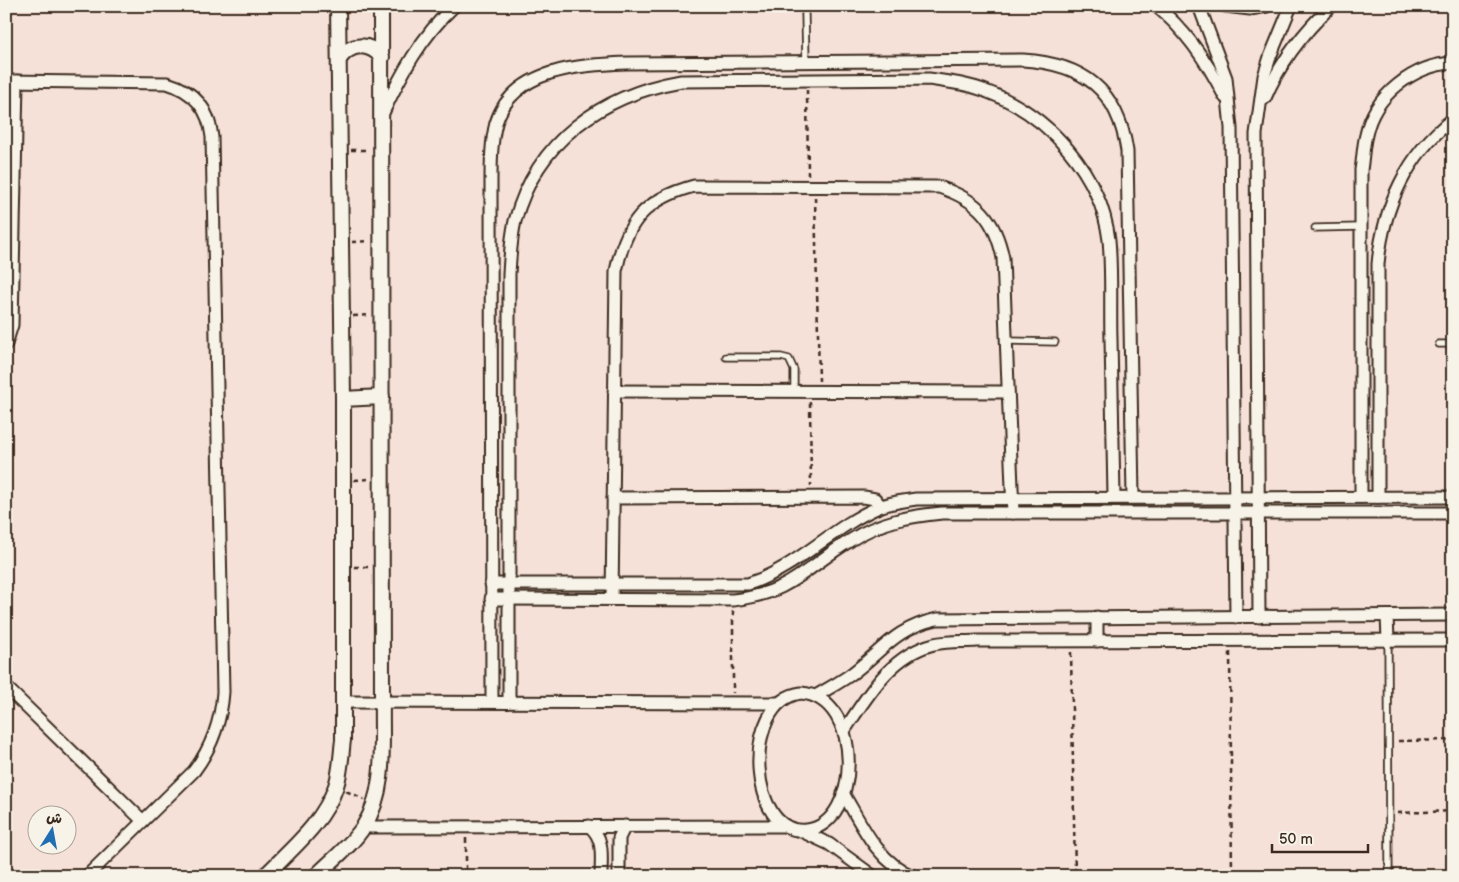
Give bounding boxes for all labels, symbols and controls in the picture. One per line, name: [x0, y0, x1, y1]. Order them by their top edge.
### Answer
north arrow: [28, 804, 78, 854]
text: ش: [45, 808, 64, 828]
scale bar: [1272, 822, 1368, 854]
text: 50 m: [1279, 830, 1313, 849]

